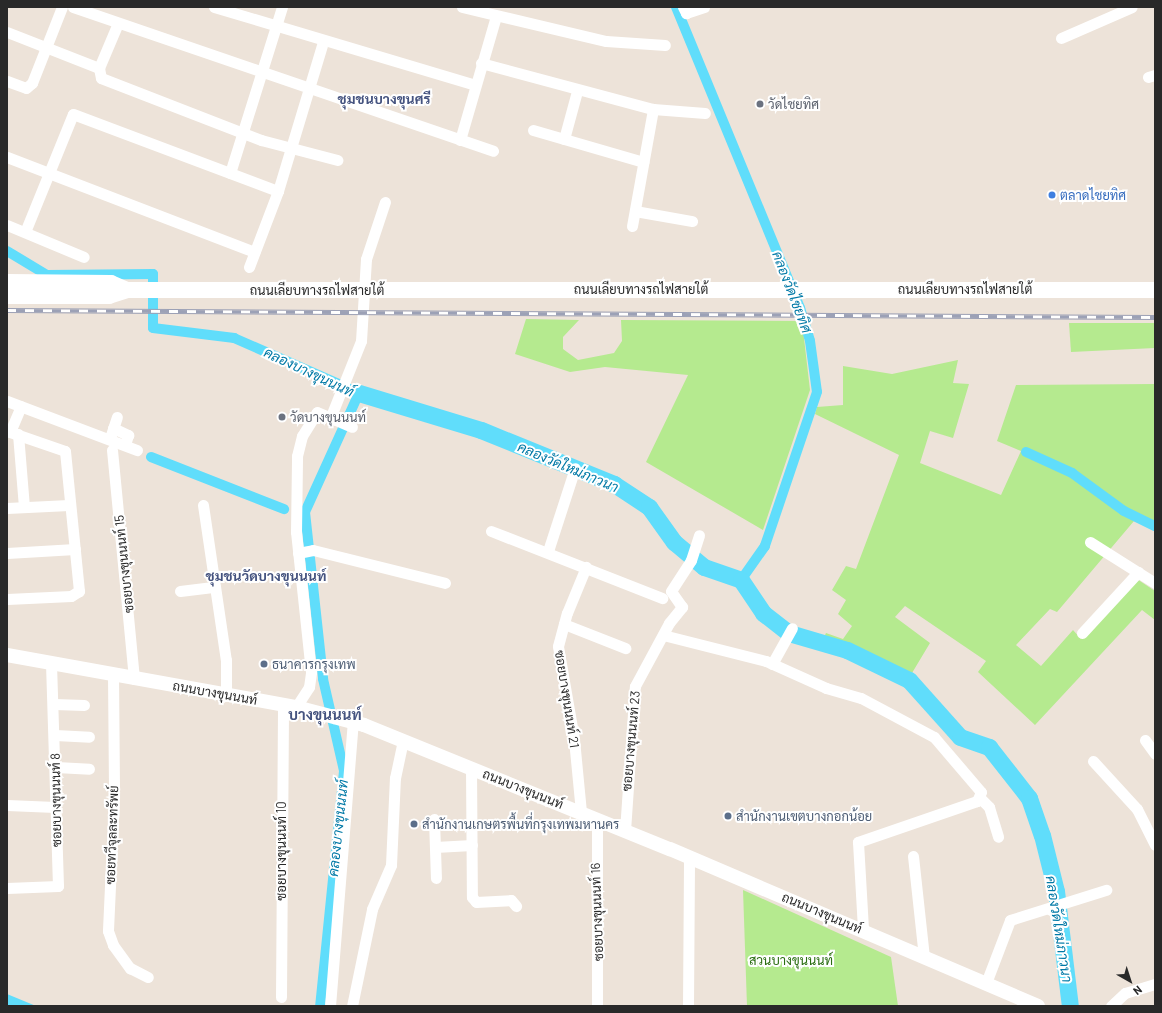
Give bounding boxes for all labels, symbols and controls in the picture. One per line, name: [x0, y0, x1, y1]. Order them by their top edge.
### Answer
district label: ชุมชนบางขุนศรี: [338, 91, 430, 107]
place label: วัดไชยทิศ: [768, 96, 819, 112]
marker: วัดไชยทิศ: [755, 99, 765, 109]
place label: ตลาดไชยทิศ: [1060, 187, 1126, 203]
marker: ตลาดไชยทิศ: [1047, 190, 1057, 200]
water label: คลองวัดไชยทิศ: [769, 249, 815, 335]
street label: ถนนเลียบทางรถไฟสายใต้: [574, 281, 708, 297]
street label: ถนนเลียบทางรถไฟสายใต้: [898, 281, 1032, 297]
street label: ถนนเลียบทางรถไฟสายใต้: [250, 282, 384, 298]
water label: คลองบางขุนนนท์: [261, 344, 357, 400]
place label: วัดบางขุนนนท์: [290, 409, 366, 425]
marker: วัดบางขุนนนท์: [277, 412, 287, 422]
water label: คลองวัดใหม่ภาวนา: [515, 438, 621, 496]
street label: ซอยบางขุนนนท์ 15: [111, 514, 137, 614]
district label: ชุมชนวัดบางขุนนนท์: [206, 568, 326, 584]
street label: ซอยบางขุนนนท์ 21: [552, 649, 582, 749]
place label: ธนาคารกรุงเทพ: [272, 656, 356, 672]
marker: ธนาคารกรุงเทพ: [259, 659, 269, 669]
street label: ถนนบางขุนนนท์: [171, 678, 259, 708]
street label: ซอยบางขุนนนท์ 23: [619, 690, 643, 792]
district label: บางขุนนนท์: [288, 706, 362, 724]
street label: ซอยบางขุนนนท์ 8: [47, 753, 65, 847]
street label: ถนนบางขุนนนท์: [480, 766, 566, 812]
water label: คลองบางขุนนนท์: [325, 779, 351, 877]
street label: ซอยทวีจุลละทรัพย์: [102, 785, 122, 885]
street label: ซอยบางขุนนนท์ 10: [273, 801, 289, 901]
place label: สำนักงานเขตบางกอกน้อย: [736, 808, 872, 824]
marker: สำนักงานเขตบางกอกน้อย: [723, 811, 733, 821]
place label: สำนักงานเกษตรพื้นที่กรุงเทพมหานคร: [422, 816, 619, 832]
marker: สำนักงานเกษตรพื้นที่กรุงเทพมหานคร: [409, 819, 419, 829]
street label: ซอยบางขุนนนท์ 16: [587, 862, 607, 962]
water label: คลองวัดใหม่ภาวนา: [1042, 874, 1076, 984]
street label: ถนนบางขุนนนท์: [779, 889, 865, 937]
park label: สวนบางขุนนนท์: [749, 952, 833, 968]
north arrow: [1110, 961, 1150, 1001]
text: N: [1131, 983, 1145, 998]

